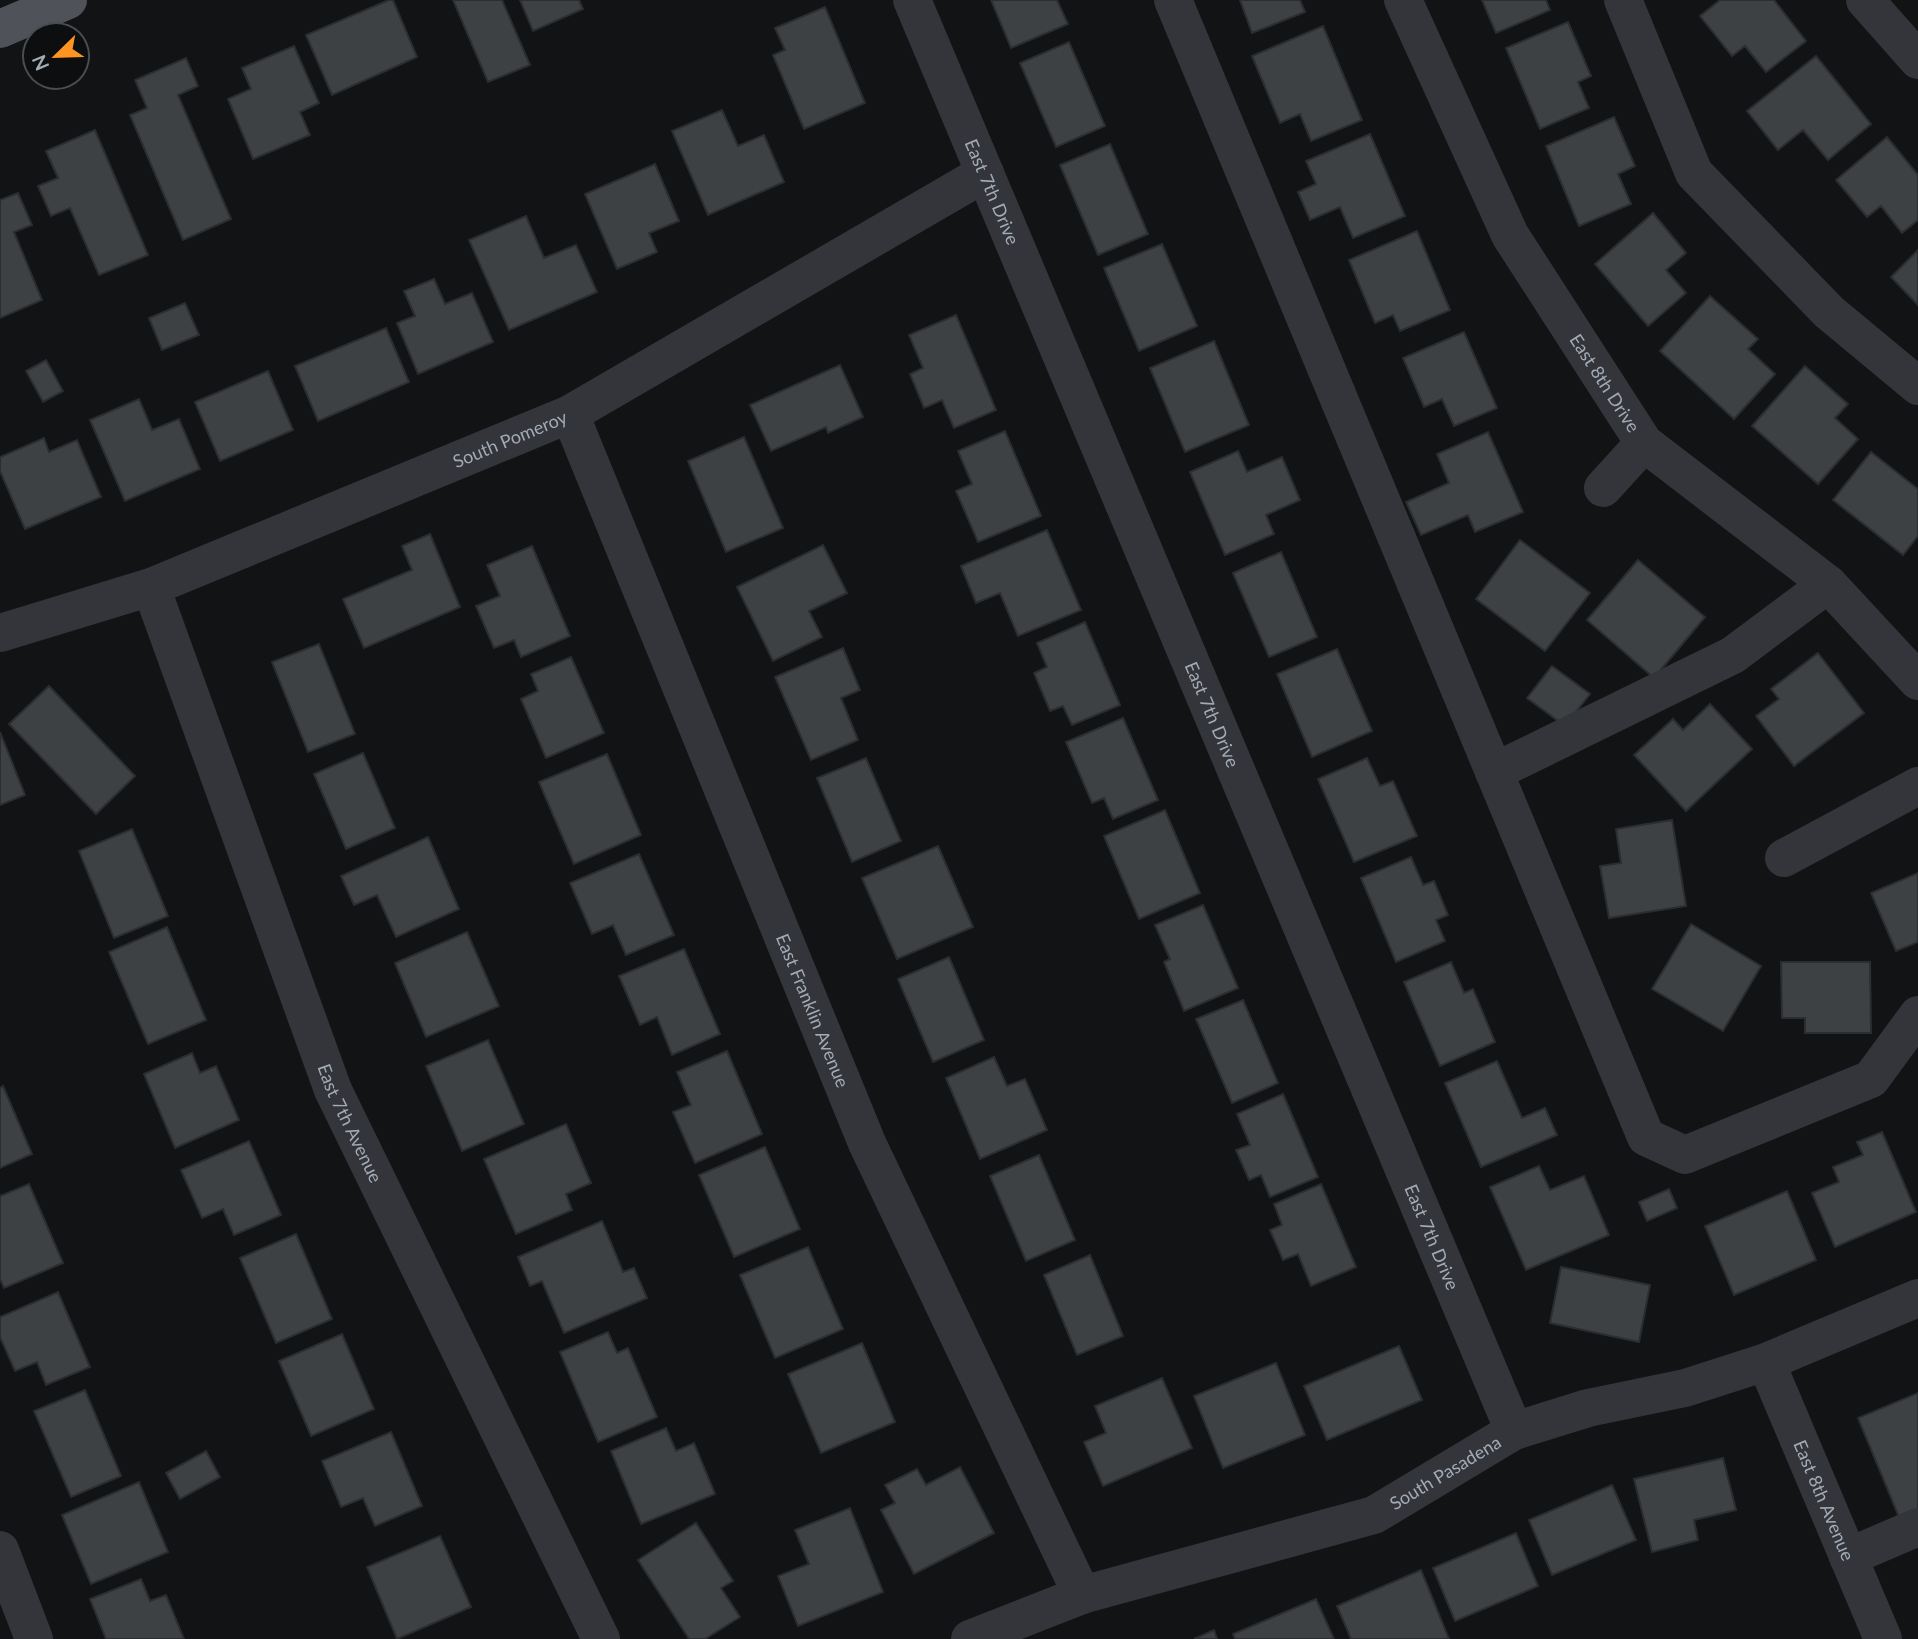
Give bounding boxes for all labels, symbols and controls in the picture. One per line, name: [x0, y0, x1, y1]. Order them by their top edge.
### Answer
north arrow: [21, 21, 91, 91]
text: N: [26, 52, 53, 74]
street label: East 7th Drive: [961, 136, 1025, 248]
street label: East 8th Drive: [1565, 329, 1645, 436]
street label: South Pomeroy: [449, 405, 571, 472]
street label: East 7th Drive: [1181, 658, 1244, 771]
street label: East Franklin Avenue: [772, 930, 854, 1091]
street label: East 7th Avenue: [313, 1061, 387, 1186]
street label: East 7th Drive: [1400, 1181, 1464, 1293]
street label: South Pasadena: [1385, 1431, 1505, 1514]
street label: East 8th Avenue: [1789, 1437, 1860, 1564]

